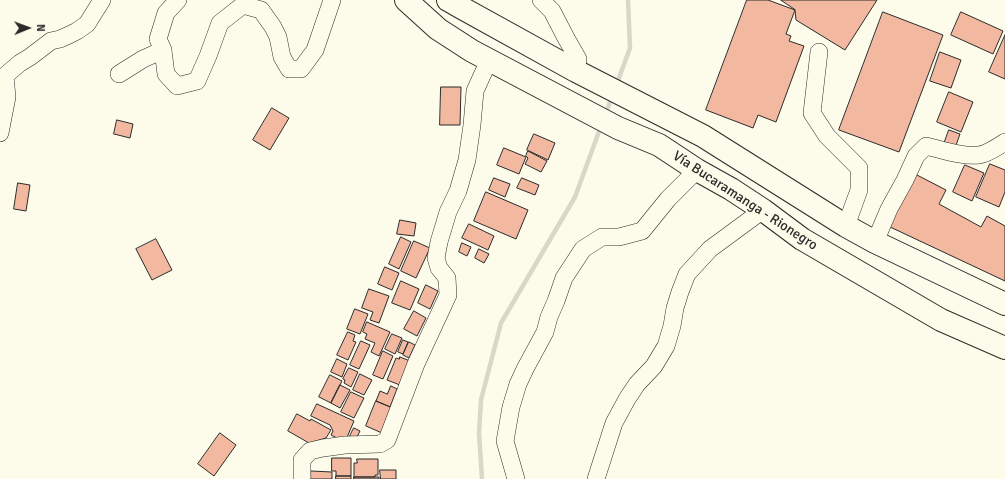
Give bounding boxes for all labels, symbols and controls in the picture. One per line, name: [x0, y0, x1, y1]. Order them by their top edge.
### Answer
north arrow: [8, 8, 48, 48]
text: N: [34, 24, 47, 32]
street label: Vía Bucaramanga - Rionegro: [670, 148, 820, 254]

